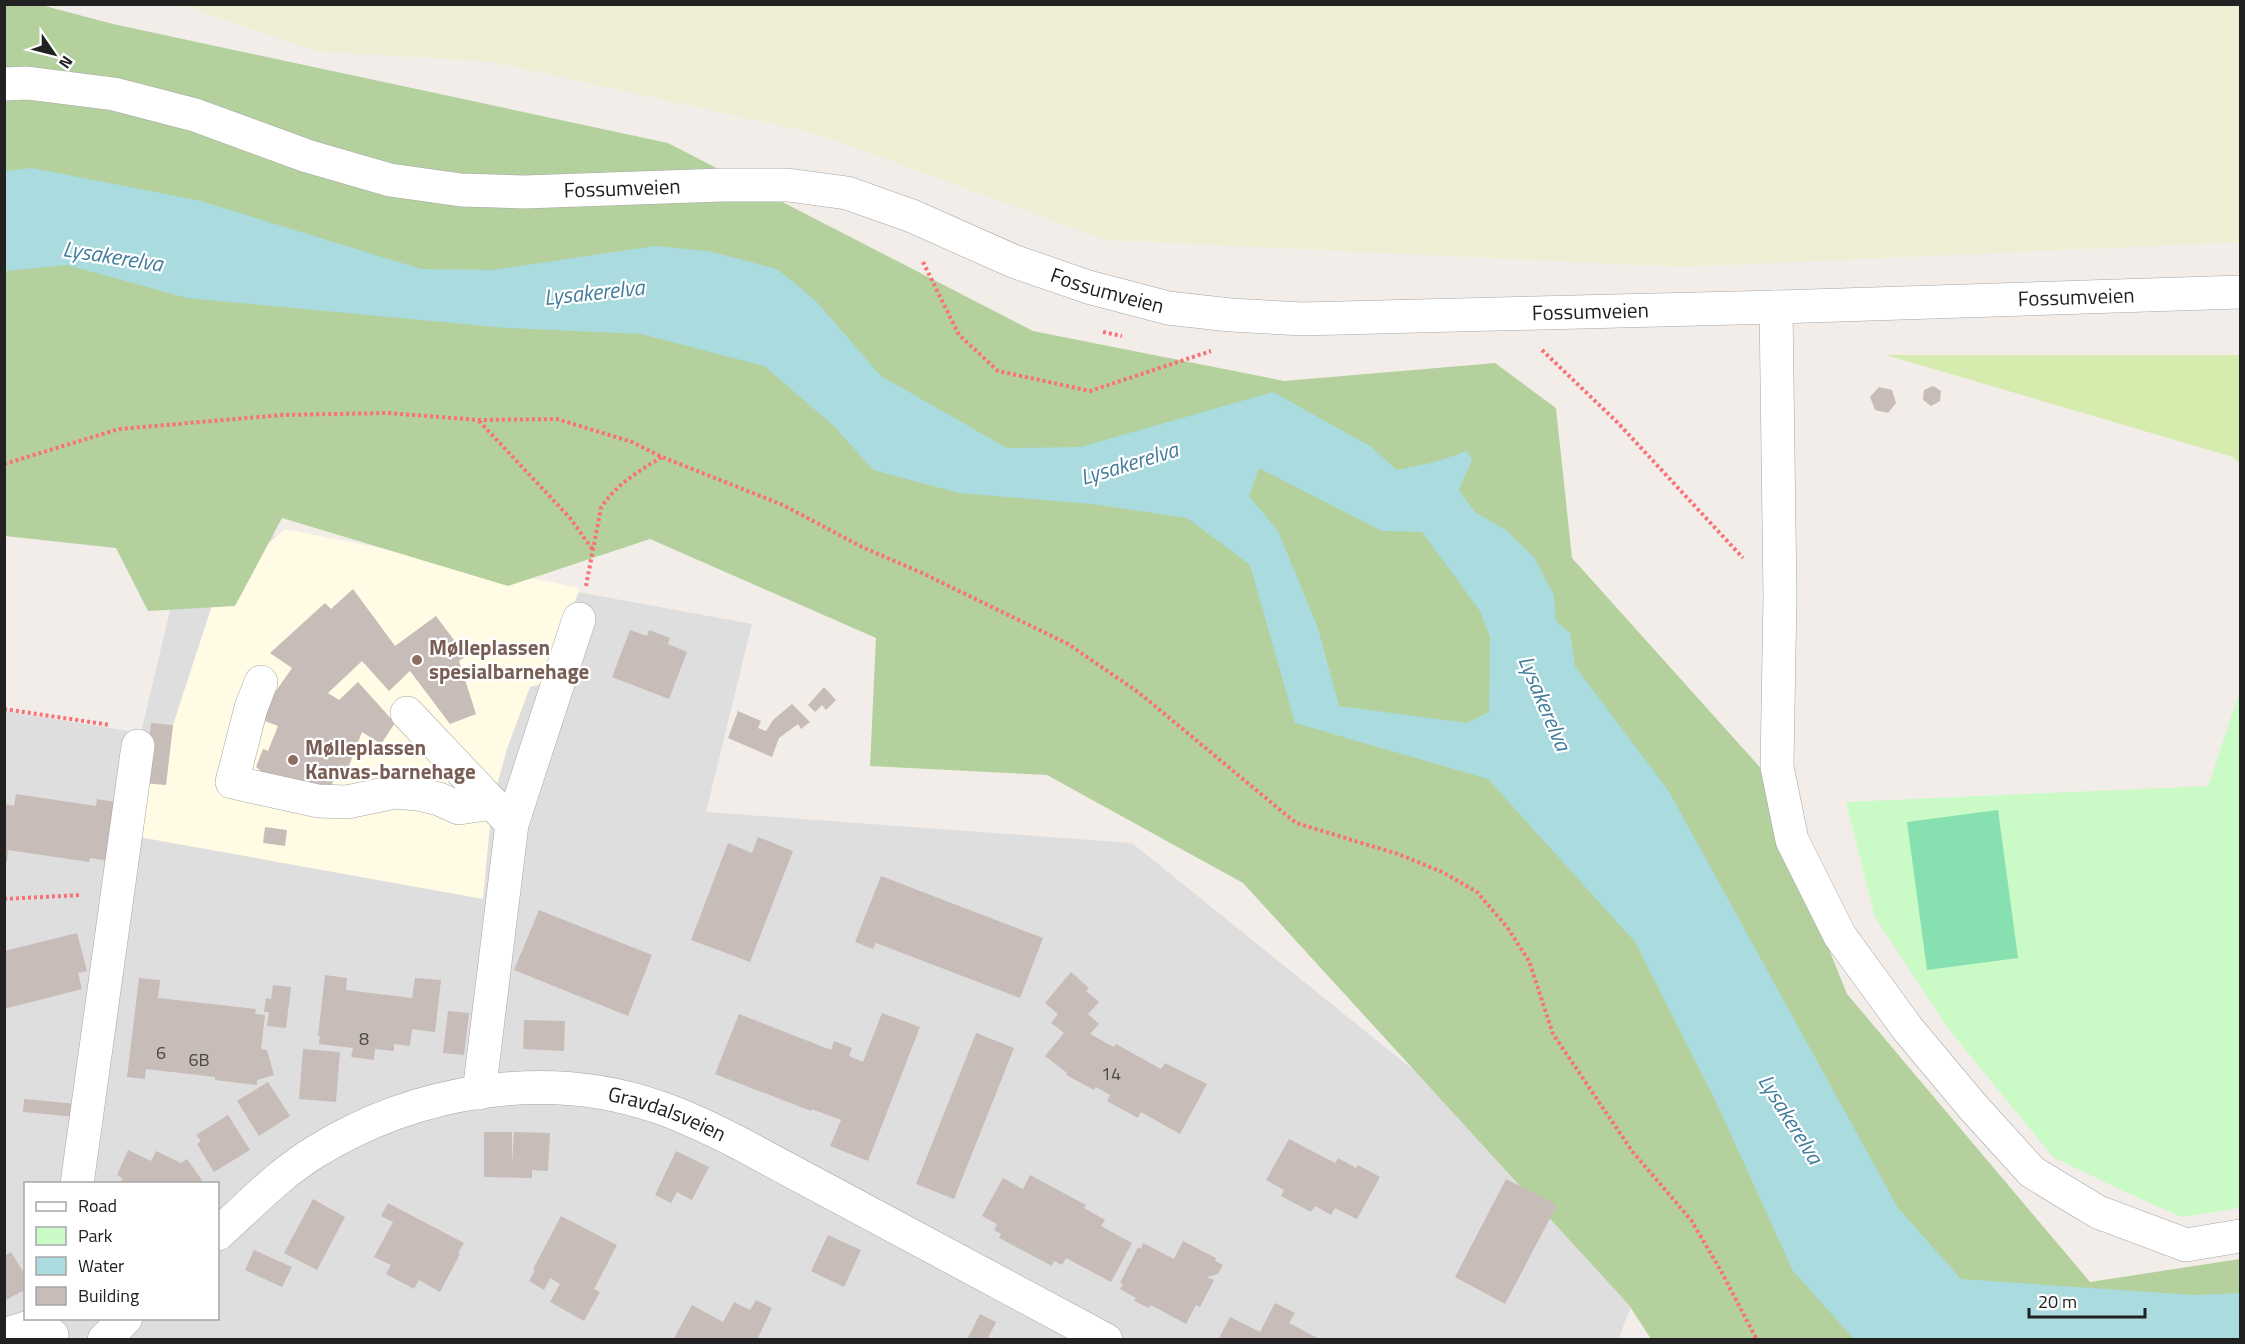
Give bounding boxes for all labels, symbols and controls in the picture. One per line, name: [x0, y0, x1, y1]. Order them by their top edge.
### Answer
north arrow: [24, 24, 84, 84]
text: N: [53, 51, 79, 74]
street label: Fossumveien: [563, 169, 681, 206]
water label: Lysakerelva: [61, 231, 167, 281]
street label: Fossumveien: [1046, 258, 1168, 321]
water label: Lysakerelva: [542, 270, 648, 314]
street label: Fossumveien: [2017, 278, 2135, 314]
street label: Fossumveien: [1531, 293, 1649, 328]
water label: Lysakerelva: [1076, 431, 1184, 494]
place label: Mølleplassen spesialbarnehage: [429, 631, 589, 687]
water label: Lysakerelva: [1510, 650, 1581, 758]
marker: Mølleplassen spesialbarnehage: [410, 653, 424, 667]
place label: Mølleplassen Kanvas-barnehage: [305, 731, 476, 787]
marker: Mølleplassen Kanvas-barnehage: [286, 753, 300, 767]
house number: 8: [359, 1025, 369, 1052]
house number: 6: [156, 1039, 166, 1066]
house number: 6B: [188, 1046, 210, 1073]
house number: 14: [1101, 1060, 1121, 1087]
water label: Lysakerelva: [1750, 1067, 1833, 1172]
street label: Gravdalsveien: [605, 1077, 732, 1149]
legend: [24, 1182, 219, 1320]
text: Road: [78, 1192, 117, 1219]
text: Park: [78, 1222, 113, 1249]
text: Water: [78, 1252, 124, 1279]
scale bar: [2029, 1281, 2144, 1319]
text: Building: [78, 1282, 139, 1309]
text: 20 m: [2038, 1288, 2077, 1315]

